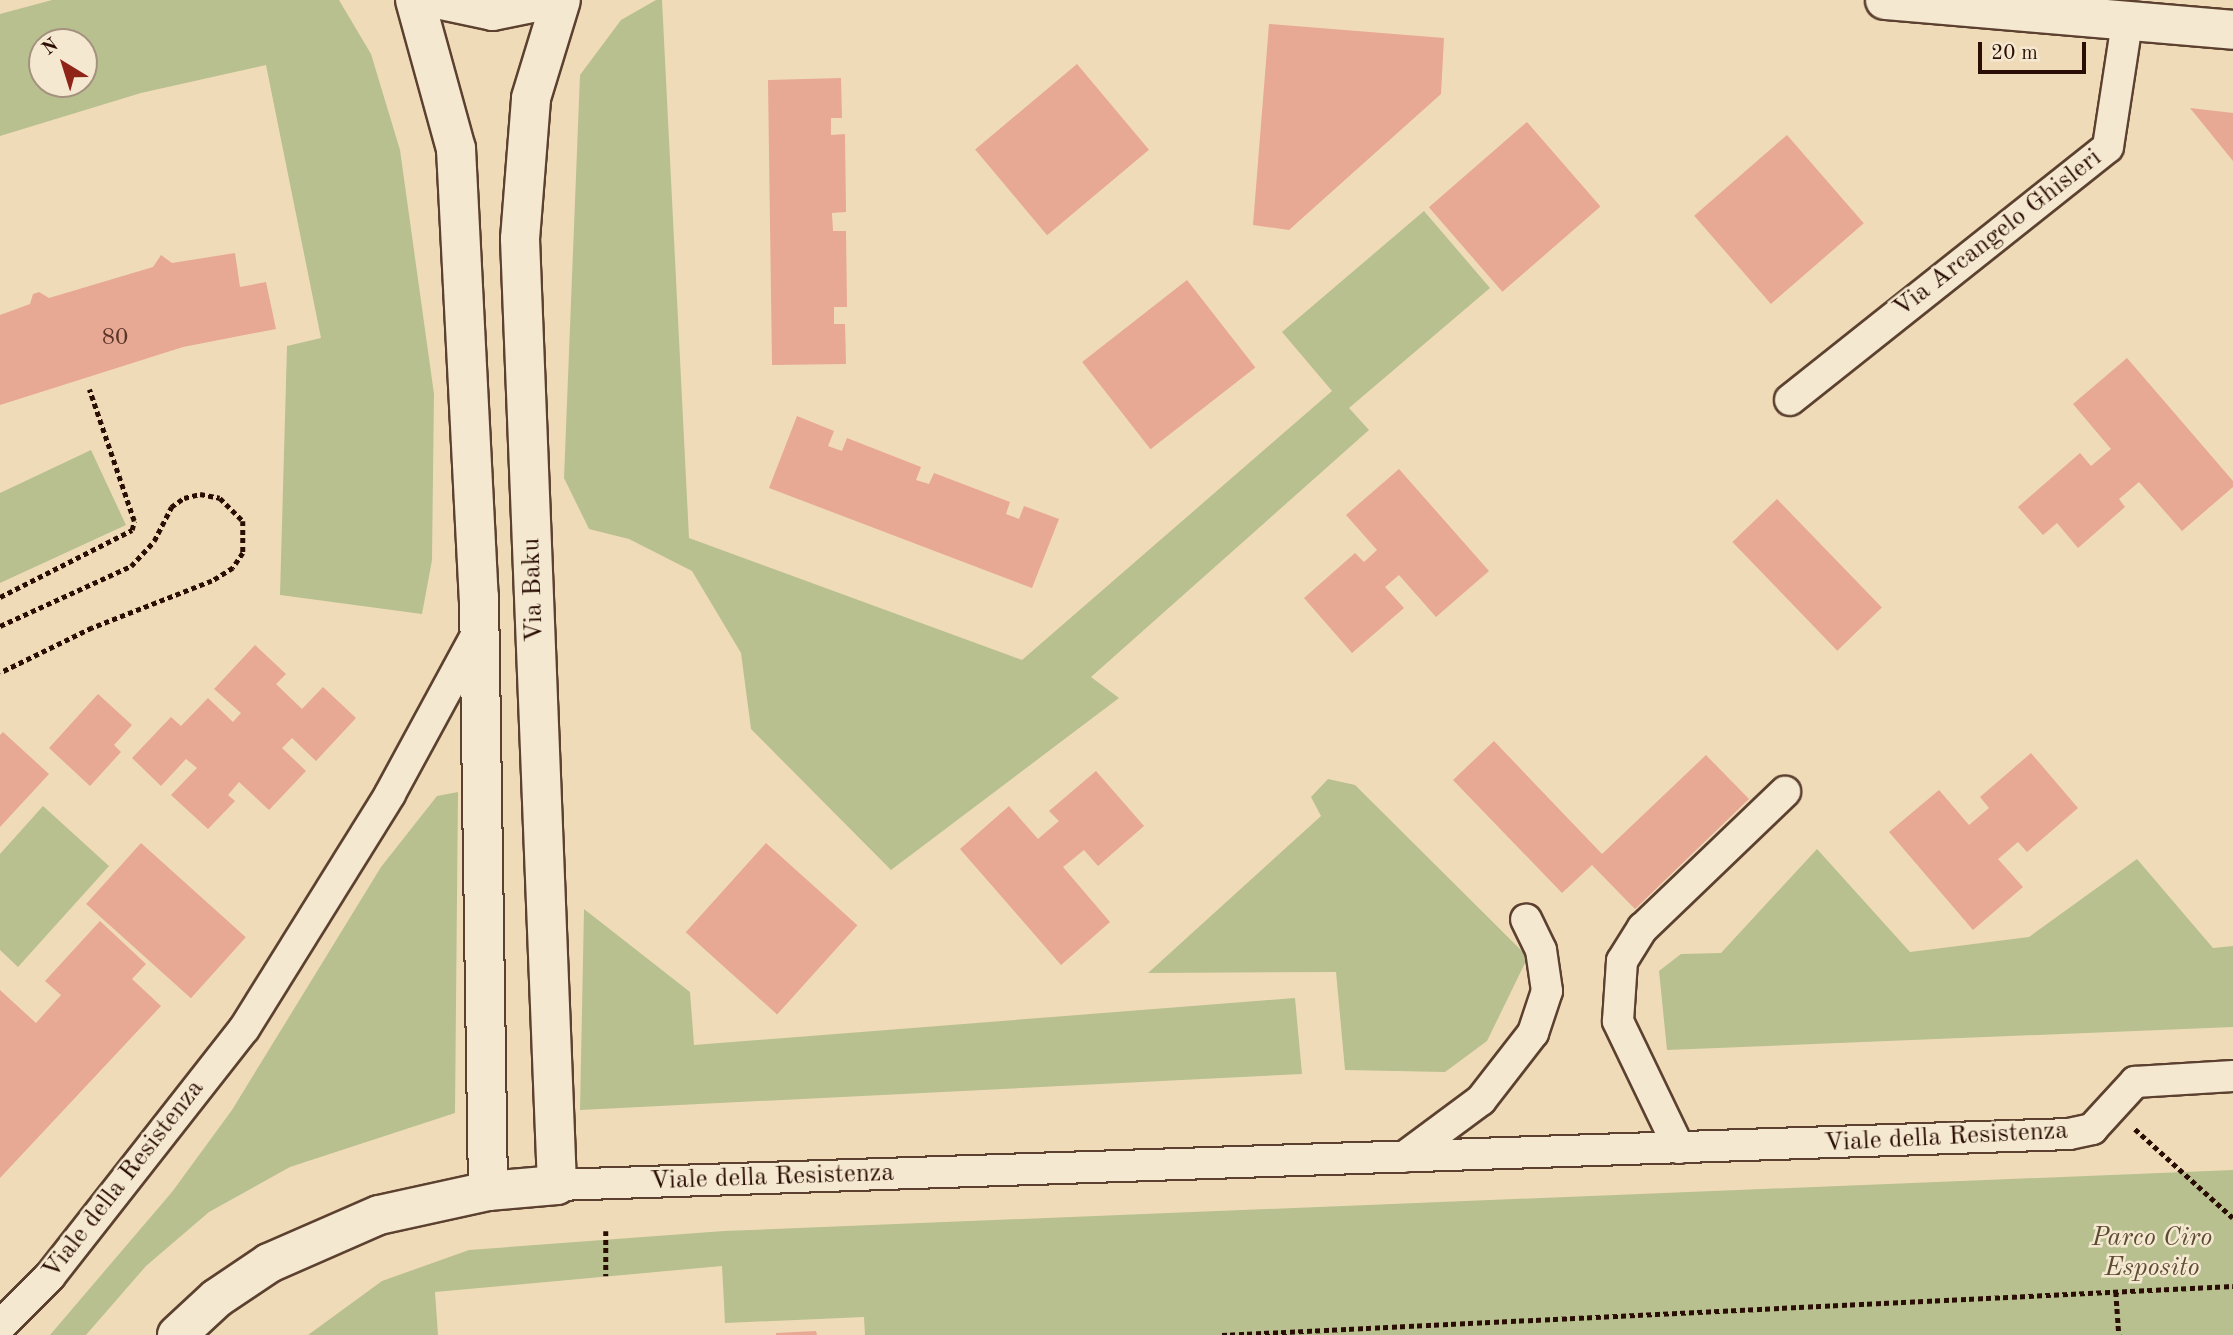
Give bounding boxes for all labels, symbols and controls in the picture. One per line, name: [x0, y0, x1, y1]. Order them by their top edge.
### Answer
north arrow: [28, 28, 98, 98]
scale bar: [1981, 28, 2090, 72]
text: N: [39, 36, 63, 60]
text: 20 m: [1991, 43, 2038, 64]
street label: Via Arcangelo Ghisleri: [1888, 143, 2108, 325]
house number: 80: [102, 324, 128, 352]
street label: Via Baku: [517, 537, 551, 643]
street label: Viale della Resistenza: [37, 1074, 211, 1286]
street label: Viale della Resistenza: [1823, 1116, 2069, 1160]
street label: Viale della Resistenza: [649, 1158, 895, 1198]
park label: Parco Ciro Esposito: [2092, 1223, 2212, 1284]

